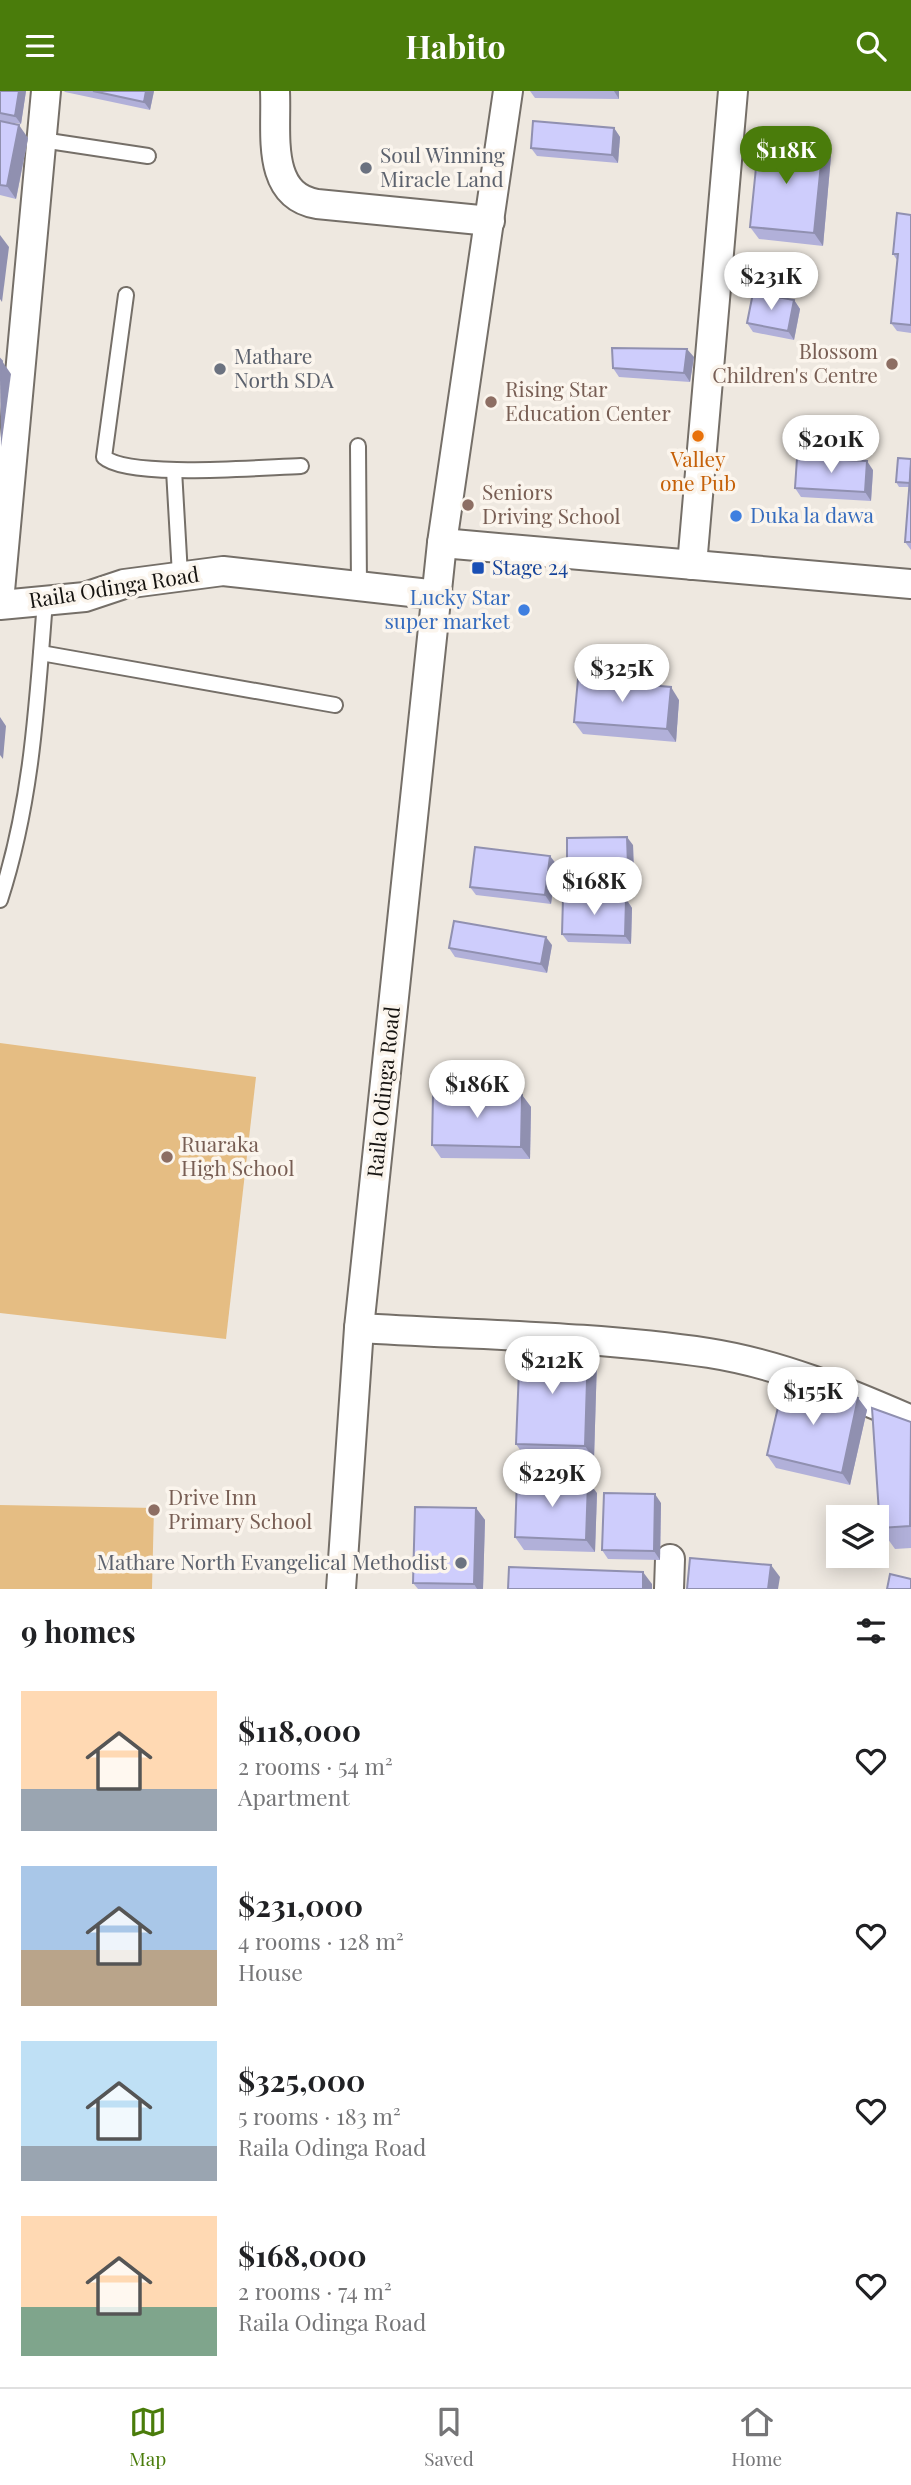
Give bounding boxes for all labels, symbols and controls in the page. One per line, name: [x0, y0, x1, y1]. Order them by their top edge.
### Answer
text: Habito: [405, 24, 506, 67]
icon: menu: [21, 27, 59, 65]
icon: search: [852, 27, 890, 65]
pin: $118K: [737, 127, 835, 186]
text: $118K: [756, 133, 816, 164]
place label: Soul Winning Miracle Land: [380, 140, 505, 192]
marker: Soul Winning Miracle Land: [358, 160, 374, 176]
pin: $231K: [722, 253, 820, 312]
text: $231K: [740, 259, 802, 290]
place label: Blossom Children's Centre: [712, 336, 878, 388]
place label: Mathare North SDA: [234, 341, 334, 393]
marker: Blossom Children's Centre: [884, 356, 900, 372]
marker: Mathare North SDA: [212, 361, 228, 377]
place label: Rising Star Education Center: [505, 374, 671, 426]
marker: Rising Star Education Center: [483, 394, 499, 410]
pin: $201K: [782, 415, 880, 475]
text: $201K: [798, 422, 864, 453]
marker: Valley one Pub: [690, 428, 706, 444]
place label: Valley one Pub: [660, 444, 736, 496]
place label: Seniors Driving School: [482, 477, 620, 529]
marker: Seniors Driving School: [460, 497, 476, 513]
place label: Duka la dawa: [750, 500, 875, 528]
marker: Duka la dawa: [728, 508, 744, 524]
place label: Stage 24: [492, 552, 568, 580]
street label: Raila Odinga Road: [27, 559, 201, 613]
marker: Stage 24: [470, 560, 486, 576]
place label: Lucky Star super market: [384, 582, 511, 634]
marker: Lucky Star super market: [516, 602, 532, 618]
pin: $325K: [573, 645, 671, 704]
text: $325K: [590, 651, 654, 682]
pin: $168K: [545, 857, 643, 917]
text: $168K: [562, 864, 626, 895]
street label: Raila Odinga Road: [359, 1005, 405, 1179]
pin: $186K: [428, 1061, 526, 1120]
text: $186K: [445, 1067, 509, 1098]
place label: Ruaraka High School: [181, 1129, 294, 1181]
marker: Ruaraka High School: [159, 1149, 175, 1165]
pin: $212K: [503, 1337, 601, 1396]
text: $212K: [521, 1343, 583, 1374]
pin: $155K: [764, 1367, 862, 1427]
text: $155K: [783, 1374, 843, 1405]
pin: $229K: [503, 1449, 601, 1509]
text: $229K: [519, 1456, 585, 1487]
place label: Drive Inn Primary School: [168, 1482, 312, 1534]
marker: Drive Inn Primary School: [146, 1502, 162, 1518]
map controls: [826, 1505, 889, 1568]
button: layers: [826, 1505, 889, 1568]
place label: Mathare North Evangelical Methodist: [97, 1547, 448, 1575]
marker: Mathare North Evangelical Methodist: [453, 1555, 469, 1571]
text: 9 homes: [21, 1611, 136, 1651]
icon: filters: [852, 1612, 890, 1650]
text: $118,000: [238, 1710, 361, 1750]
icon: home: [77, 1719, 161, 1803]
icon: heart: [852, 1742, 890, 1780]
text: 2 rooms · 54 m²: [238, 1750, 393, 1781]
text: Apartment: [238, 1781, 350, 1812]
text: $231,000: [238, 1885, 363, 1925]
icon: home: [77, 1894, 161, 1978]
icon: heart: [852, 1917, 890, 1955]
text: 4 rooms · 128 m²: [238, 1925, 404, 1956]
text: House: [238, 1956, 303, 1987]
text: $325,000: [238, 2060, 365, 2100]
icon: home: [77, 2069, 161, 2153]
icon: heart: [852, 2092, 890, 2130]
text: 5 rooms · 183 m²: [238, 2100, 401, 2131]
text: Raila Odinga Road: [238, 2131, 426, 2162]
text: $168,000: [238, 2235, 367, 2275]
icon: home: [77, 2244, 161, 2328]
icon: heart: [852, 2267, 890, 2305]
text: 2 rooms · 74 m²: [238, 2275, 392, 2306]
text: Raila Odinga Road: [238, 2306, 426, 2337]
tab: Map: [129, 2403, 167, 2471]
tab: Saved: [424, 2403, 474, 2471]
tab: Home: [731, 2403, 782, 2471]

